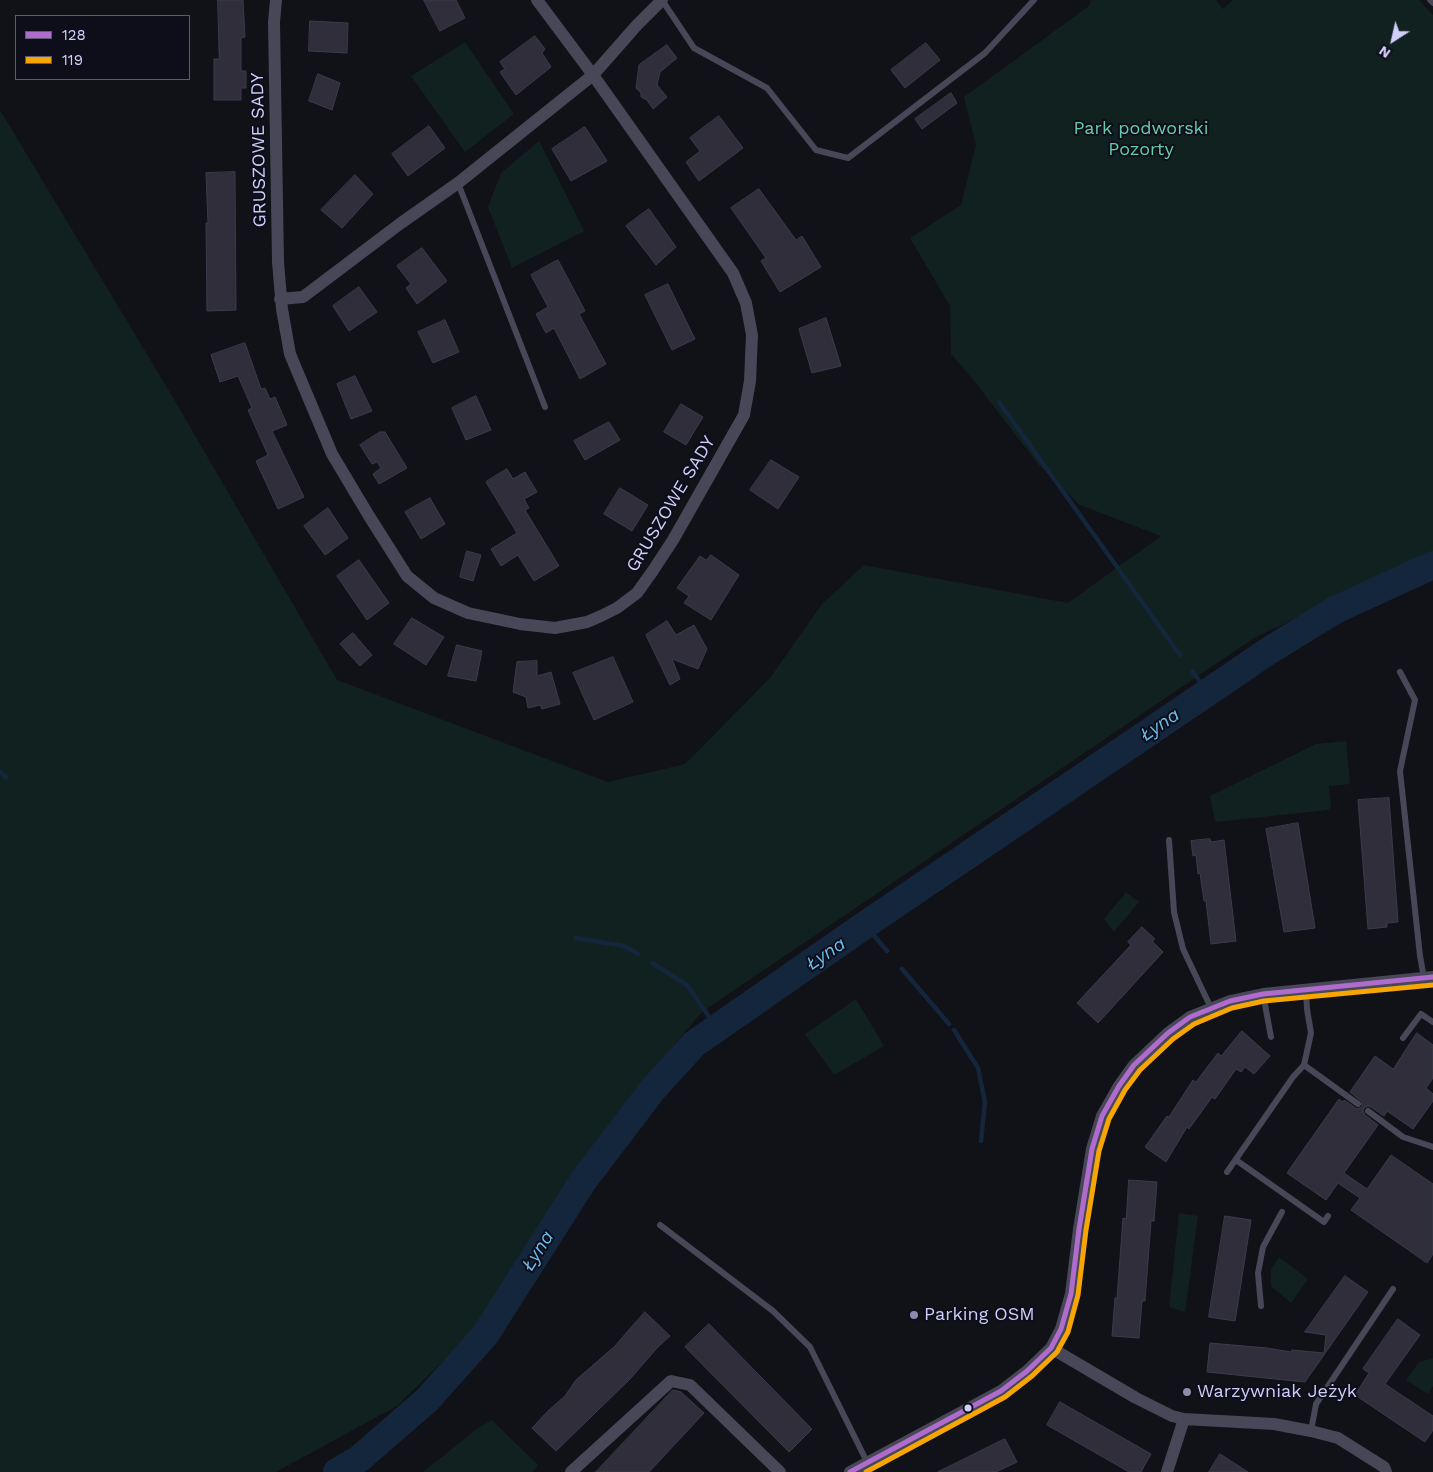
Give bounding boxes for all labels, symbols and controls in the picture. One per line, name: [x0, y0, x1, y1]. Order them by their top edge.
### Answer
legend: [15, 15, 190, 80]
north arrow: [1368, 15, 1418, 65]
text: 128: [62, 26, 86, 44]
text: N: [1376, 43, 1393, 62]
text: 119: [62, 51, 83, 69]
street label: GRUSZOWE SADY: [247, 72, 271, 228]
park label: Park podworski Pozorty: [1073, 118, 1209, 160]
street label: GRUSZOWE SADY: [622, 432, 720, 576]
water label: Łyna: [1136, 704, 1184, 746]
water label: Łyna: [802, 933, 850, 975]
water label: Łyna: [517, 1227, 559, 1275]
place label: Parking OSM: [924, 1304, 1035, 1326]
marker: Parking OSM: [908, 1309, 920, 1321]
place label: Warzywniak Jeżyk: [1197, 1381, 1357, 1403]
marker: Warzywniak Jeżyk: [1181, 1386, 1193, 1398]
unlabelled marker: [963, 1403, 973, 1413]

